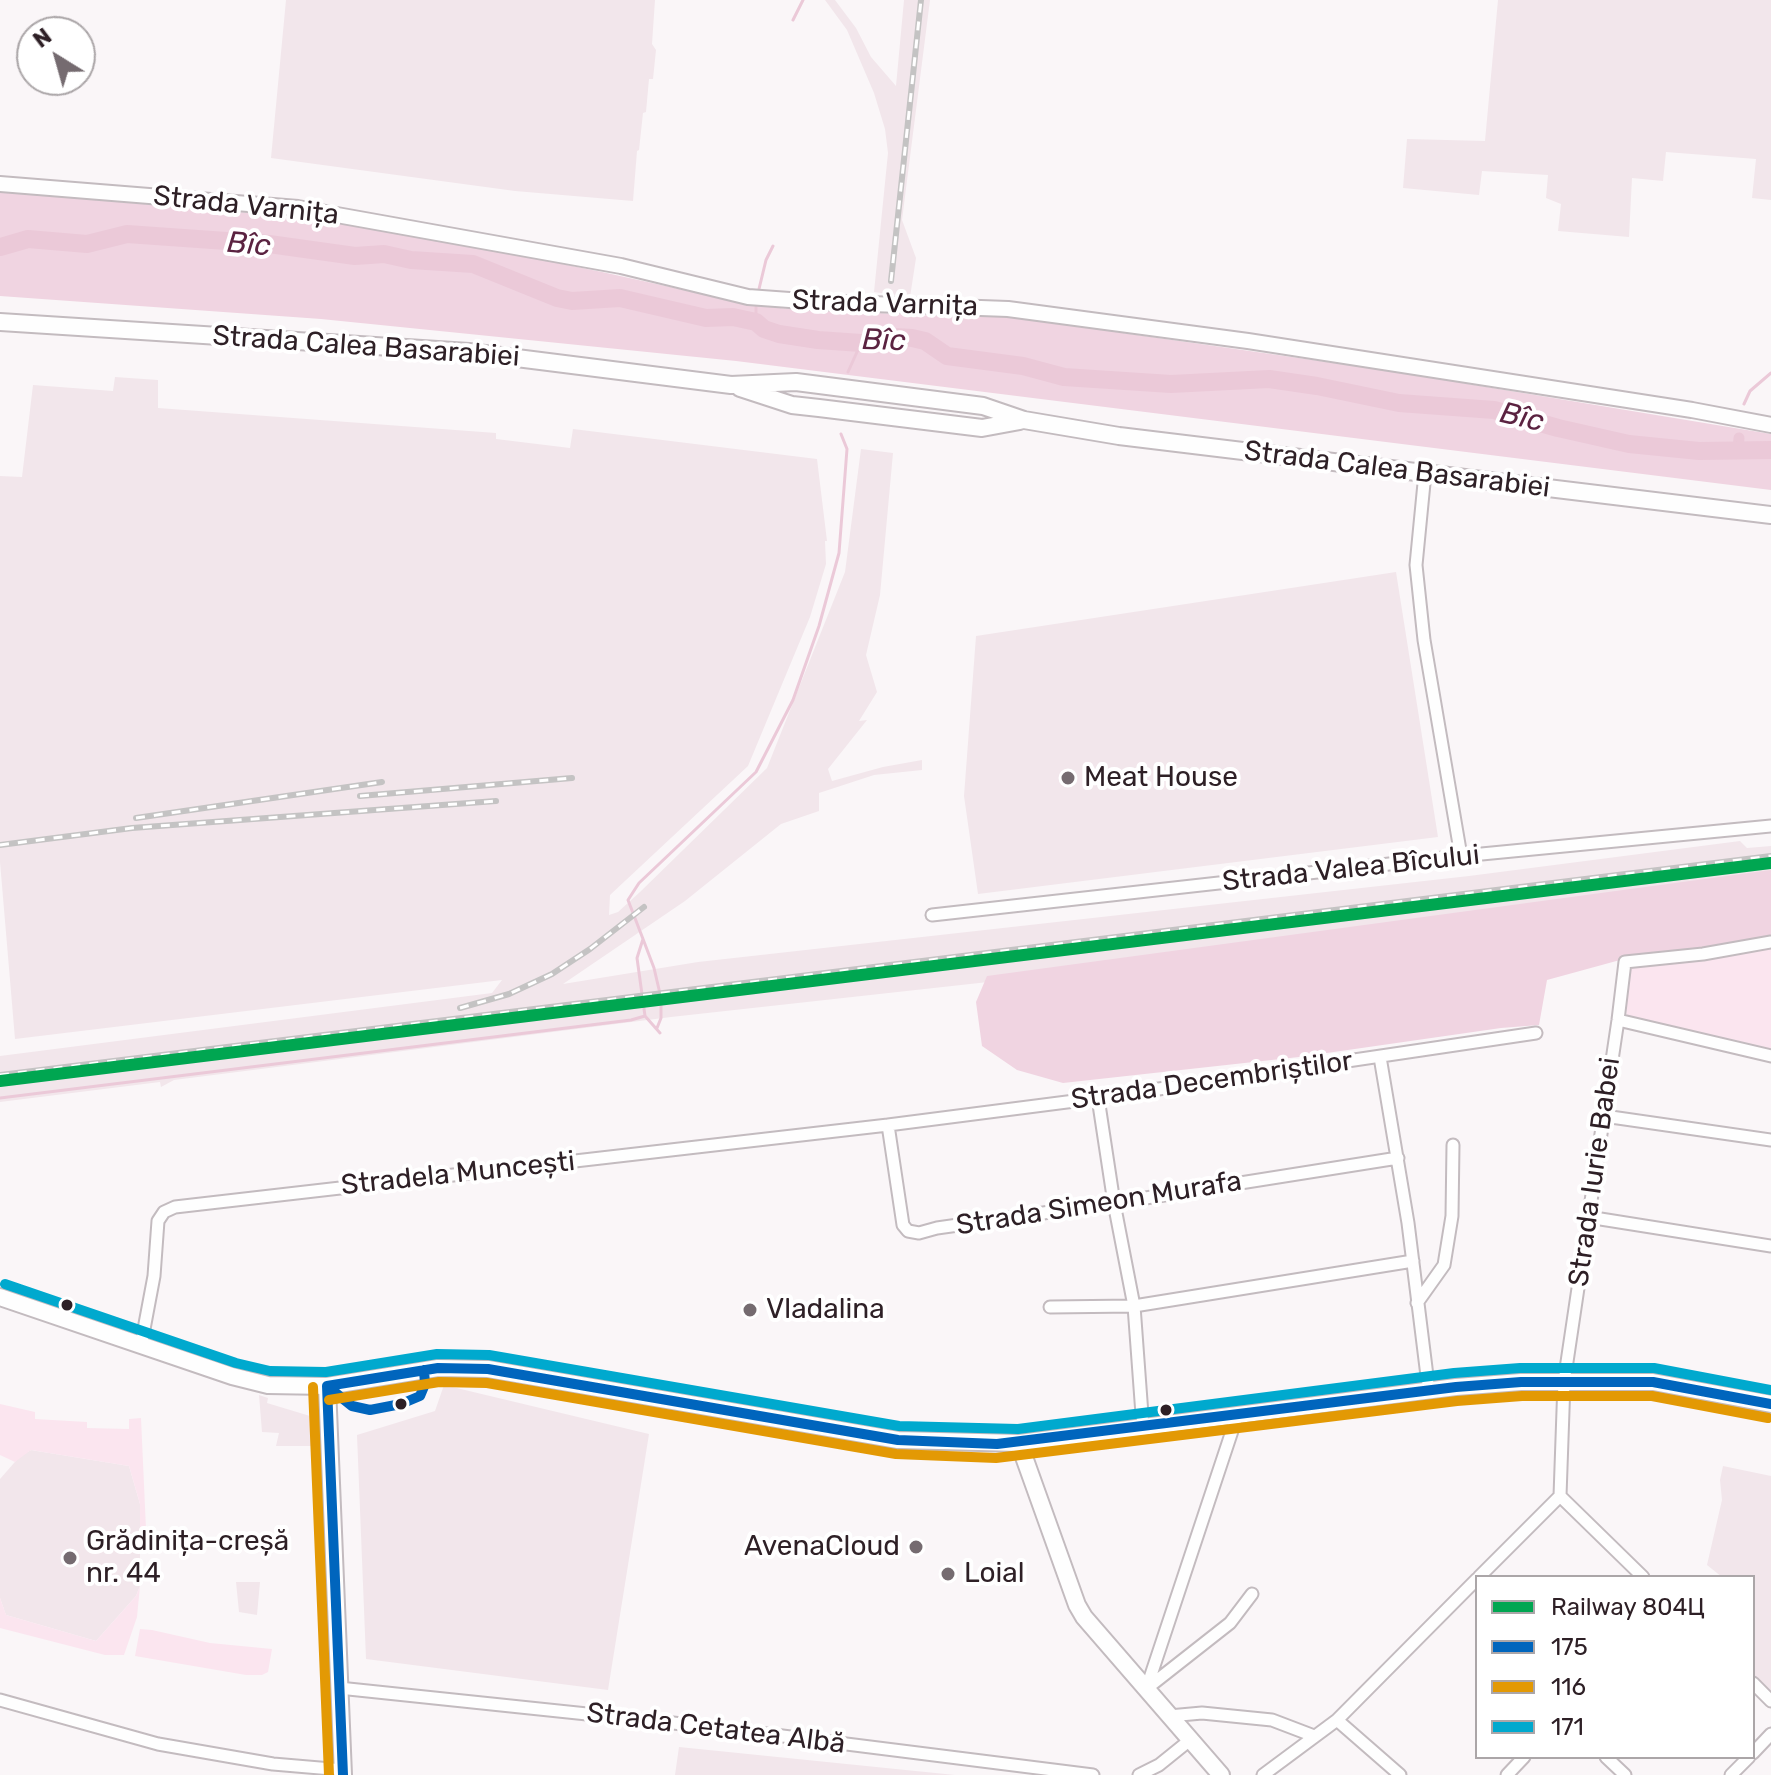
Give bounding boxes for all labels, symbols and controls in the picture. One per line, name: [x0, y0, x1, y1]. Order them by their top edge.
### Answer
north arrow: [16, 16, 96, 96]
text: N: [28, 22, 57, 54]
street label: Strada Varnița: [152, 180, 340, 232]
water label: Bîc: [226, 225, 272, 265]
street label: Strada Varnița: [791, 284, 979, 324]
street label: Strada Calea Basarabiei: [211, 320, 521, 374]
water label: Bîc: [861, 322, 907, 360]
water label: Bîc: [1497, 396, 1547, 440]
street label: Strada Calea Basarabiei: [1242, 435, 1552, 505]
place label: Meat House: [1084, 761, 1238, 795]
marker: Meat House: [1059, 769, 1077, 787]
street label: Strada Valea Bîcului: [1221, 839, 1481, 899]
street label: Strada Decembriștilor: [1069, 1045, 1355, 1117]
street label: Strada Iurie Babei: [1562, 1055, 1628, 1289]
street label: Stradela Muncești: [339, 1145, 577, 1203]
street label: Strada Simeon Murafa: [954, 1165, 1244, 1243]
place label: Vladalina: [766, 1293, 885, 1327]
unlabelled marker: [59, 1297, 75, 1313]
marker: Vladalina: [741, 1301, 759, 1319]
unlabelled marker: [393, 1396, 409, 1412]
unlabelled marker: [1158, 1402, 1174, 1418]
place label: Grădinița-creșă nr. 44: [86, 1525, 289, 1591]
place label: AvenaCloud: [744, 1530, 900, 1564]
marker: AvenaCloud: [907, 1538, 925, 1556]
marker: Grădinița-creșă nr. 44: [61, 1549, 79, 1567]
place label: Loial: [964, 1557, 1025, 1591]
marker: Loial: [939, 1565, 957, 1583]
legend: [1475, 1575, 1755, 1759]
text: Railway 804Ц: [1551, 1593, 1705, 1621]
text: 175: [1551, 1633, 1588, 1661]
text: 116: [1551, 1673, 1586, 1701]
street label: Strada Cetatea Albă: [585, 1696, 847, 1762]
text: 171: [1551, 1713, 1584, 1741]

